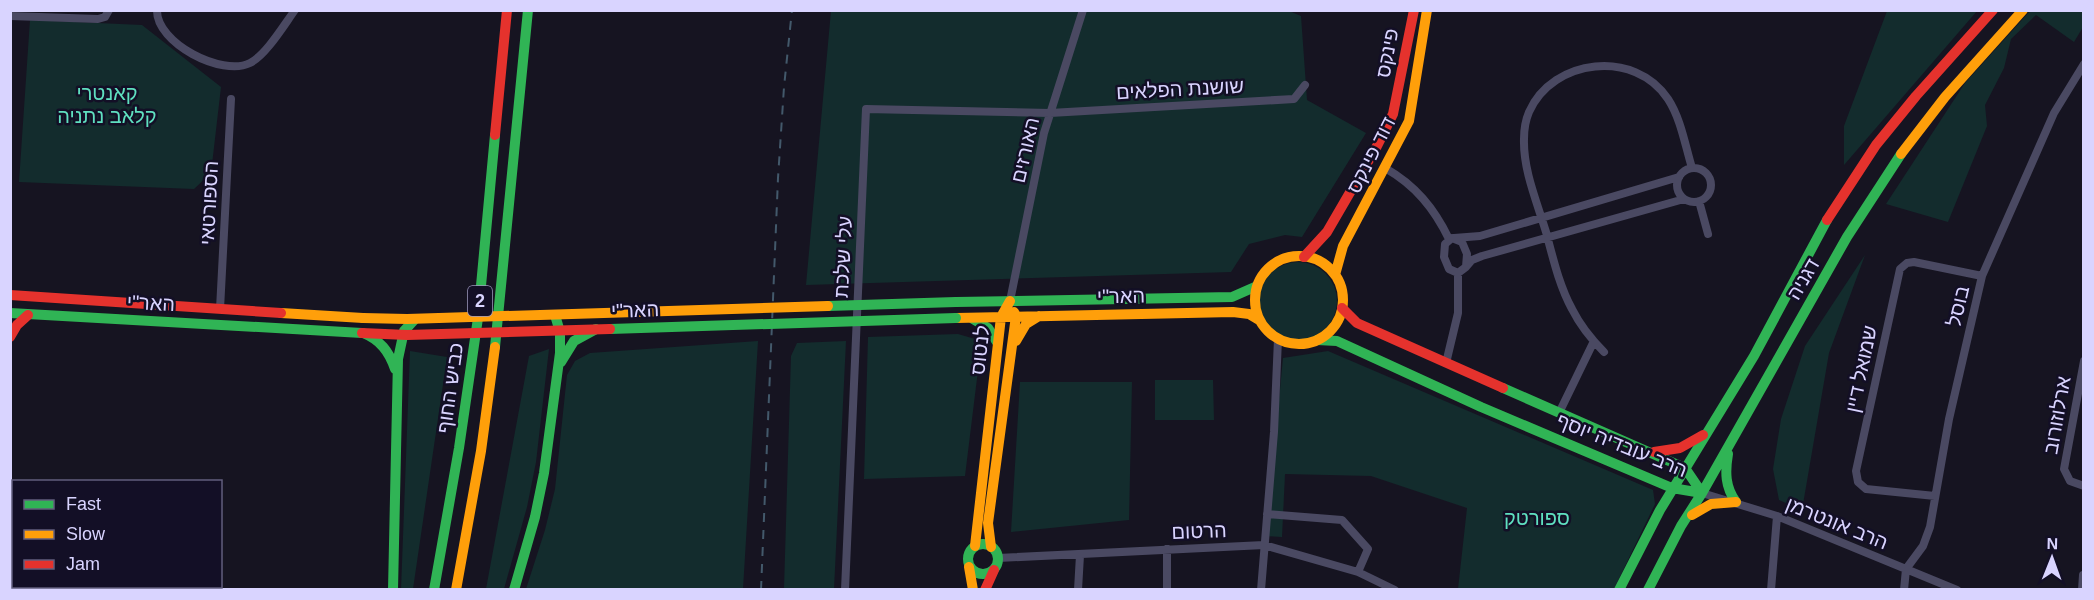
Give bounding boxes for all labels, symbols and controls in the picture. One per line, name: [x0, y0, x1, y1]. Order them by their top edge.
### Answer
street label: פינקס: [1371, 27, 1403, 79]
street label: שושנת הפלאים: [1116, 75, 1244, 103]
park label: קאנטרי קלאב נתניה: [57, 82, 157, 127]
street label: דוד פינקס: [1342, 113, 1400, 197]
street label: האורזים: [1007, 115, 1043, 185]
street label: הספורטאי: [196, 160, 222, 246]
street label: עלי שלכת: [830, 215, 856, 299]
street label: דגניה: [1783, 255, 1823, 303]
street label: בוסל: [1943, 284, 1973, 328]
street label: האר"י: [1097, 285, 1145, 307]
road number: 2: [468, 286, 492, 316]
street label: האר"י: [126, 291, 176, 315]
street label: האר"י: [611, 298, 659, 322]
street label: שמואל דיין: [1841, 323, 1881, 415]
street label: לנטוס: [966, 324, 994, 376]
street label: כביש החוף: [433, 341, 467, 435]
street label: ארלוזורוב: [2039, 374, 2075, 456]
street label: הרב עובדיה יוסף: [1553, 409, 1691, 481]
legend: [12, 480, 222, 588]
street label: הרב אונטרמן: [1783, 493, 1891, 553]
text: Fast: [66, 494, 101, 514]
park label: ספורטק: [1504, 507, 1570, 529]
street label: הרטום: [1171, 519, 1227, 543]
text: Slow: [66, 524, 106, 544]
north arrow: [2022, 528, 2082, 588]
text: N: [2046, 535, 2058, 552]
text: Jam: [66, 554, 100, 574]

